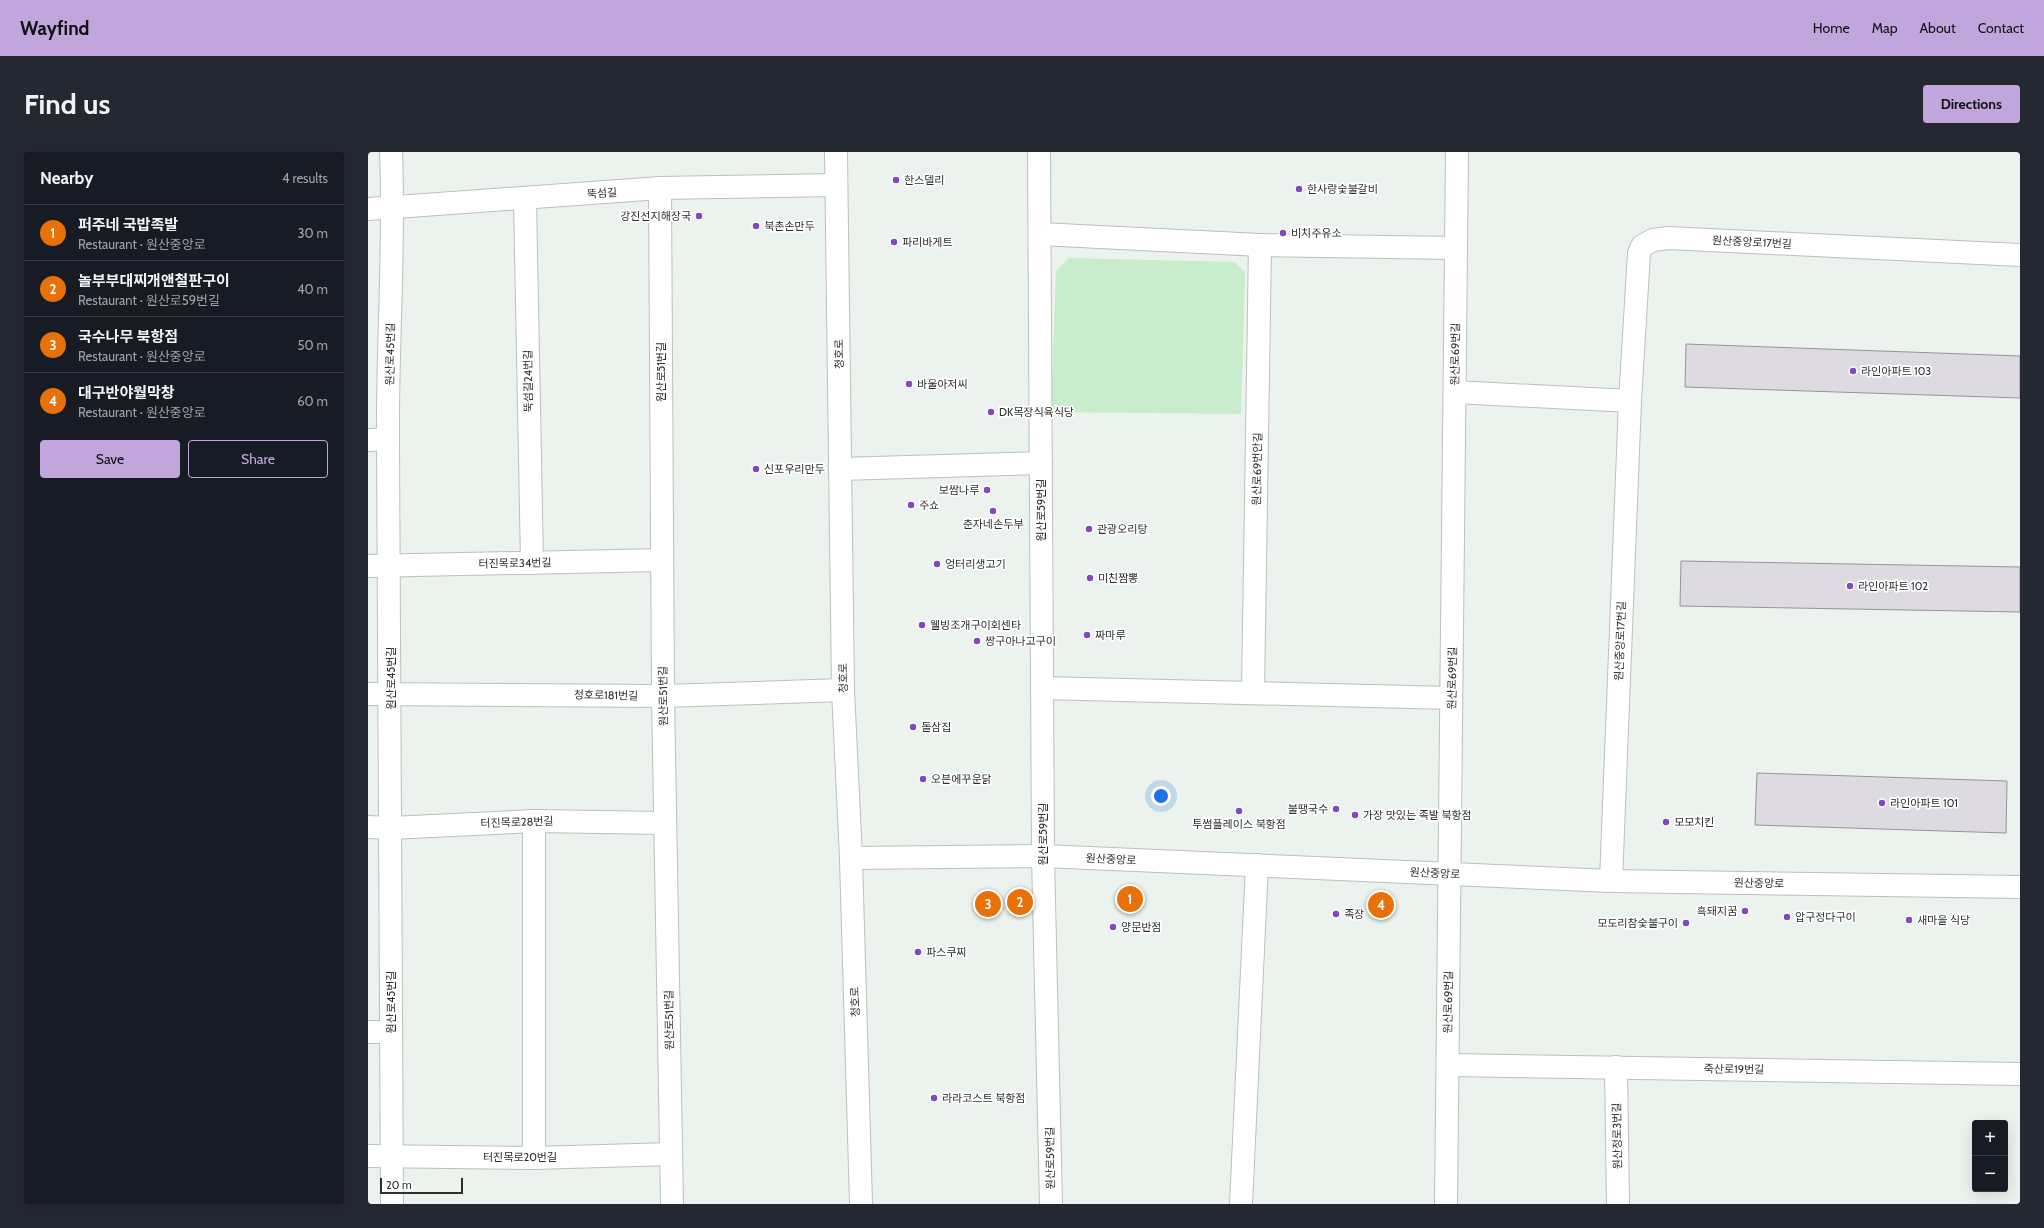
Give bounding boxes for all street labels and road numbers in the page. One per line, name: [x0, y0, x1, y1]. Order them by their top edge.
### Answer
street label: 뚝섬길: [586, 185, 618, 201]
street label: 원산중앙로17번길: [1712, 233, 1792, 251]
street label: 원산로45번길: [382, 322, 398, 386]
street label: 원산로69번길: [1447, 322, 1463, 386]
street label: 청호로: [832, 339, 846, 369]
street label: 원산로51번길: [654, 342, 668, 402]
street label: 뚝섬길24번길: [520, 350, 536, 412]
street label: 원산로69번안길: [1249, 432, 1265, 506]
street label: 원산로59번길: [1034, 479, 1048, 541]
street label: 터진목로34번길: [478, 555, 552, 571]
street label: 원산중앙로17번길: [1612, 601, 1628, 681]
street label: 원산로69번길: [1444, 646, 1460, 710]
street label: 원산로45번길: [384, 647, 398, 709]
street label: 청호로: [836, 663, 850, 693]
street label: 원산로51번길: [655, 666, 671, 726]
street label: 청호로181번길: [574, 687, 638, 703]
street label: 원산로59번길: [1036, 803, 1050, 865]
street label: 터진목로28번길: [480, 814, 554, 830]
street label: 원산중앙로: [1085, 851, 1137, 867]
street label: 원산중앙로: [1409, 865, 1461, 881]
street label: 원산중앙로: [1734, 876, 1784, 890]
street label: 원산로69번길: [1440, 970, 1456, 1034]
street label: 원산로45번길: [384, 971, 398, 1033]
street label: 청호로: [847, 987, 863, 1017]
street label: 원산로51번길: [661, 990, 677, 1050]
street label: 죽산로19번길: [1704, 1061, 1764, 1077]
street label: 원산정로3번길: [1609, 1103, 1625, 1169]
street label: 원산로59번길: [1042, 1126, 1058, 1190]
street label: 터진목로20번길: [483, 1150, 557, 1164]

